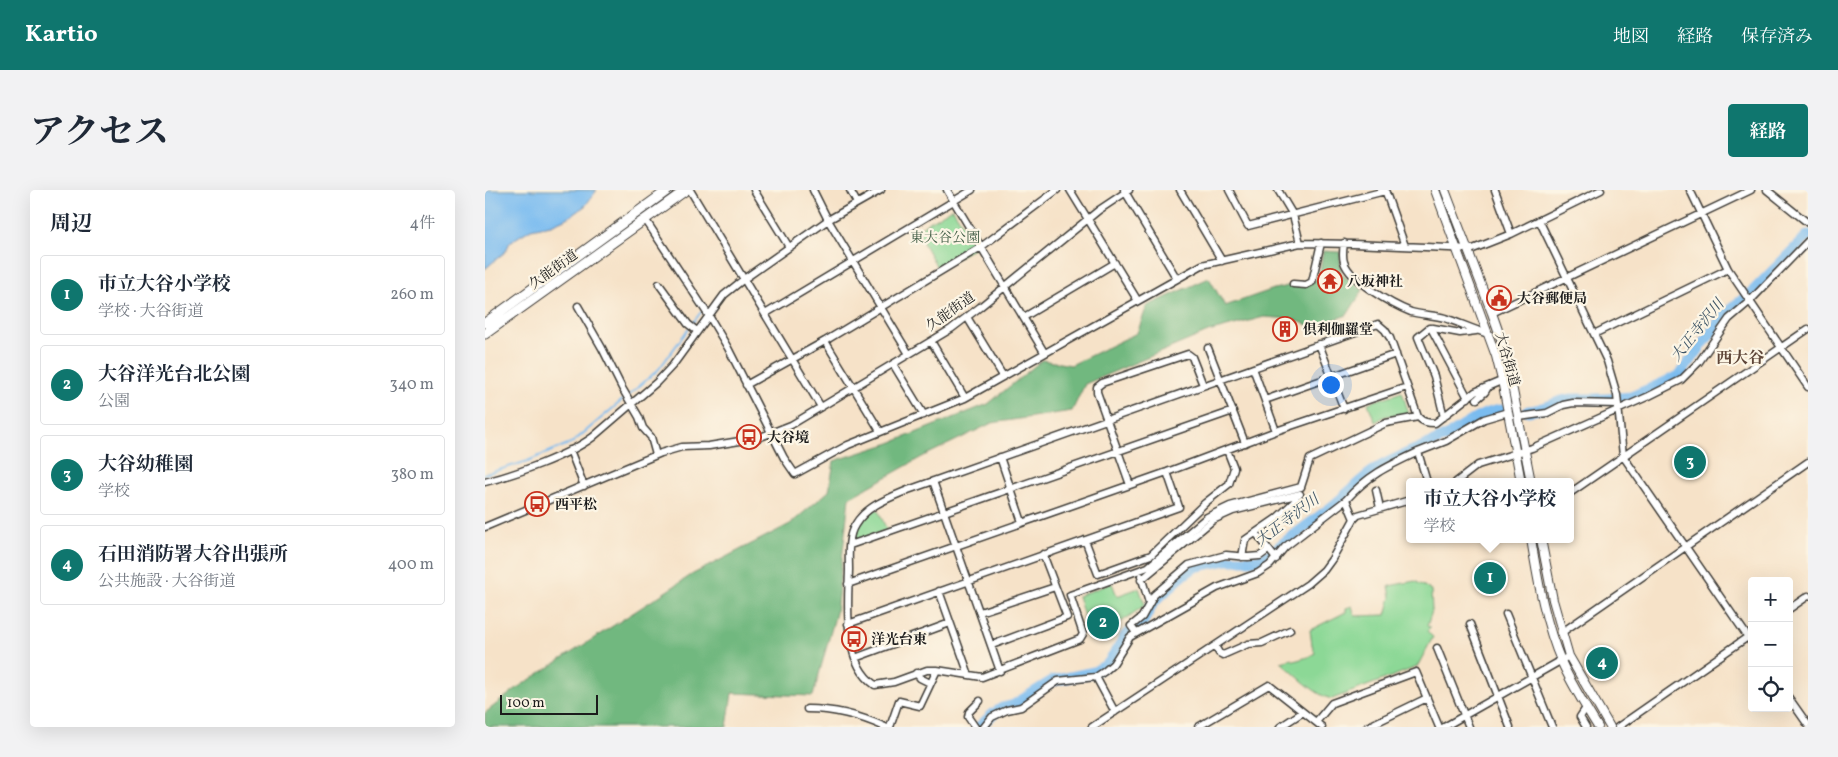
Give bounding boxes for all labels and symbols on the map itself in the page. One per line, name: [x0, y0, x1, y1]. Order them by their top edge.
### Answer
park label: 東大谷公園: [910, 229, 980, 248]
street label: 久能街道: [526, 246, 582, 294]
temple icon: 八坂神社: [1317, 268, 1343, 294]
place label: 八坂神社: [1347, 273, 1403, 292]
public building icon: 大谷郵便局: [1486, 285, 1512, 311]
street label: 久能街道: [922, 288, 979, 336]
place label: 大谷郵便局: [1517, 290, 1587, 309]
water label: 大正寺沢川: [1666, 294, 1731, 367]
building icon: 倶利伽羅堂: [1272, 316, 1298, 342]
place label: 倶利伽羅堂: [1303, 321, 1373, 340]
street label: 大谷街道: [1490, 330, 1523, 389]
district label: 西大谷: [1716, 348, 1764, 370]
your location: [1318, 372, 1344, 398]
bus stop icon: 大谷境: [736, 424, 762, 450]
place label: 大谷境: [767, 429, 809, 448]
pin: 3: [1674, 443, 1706, 481]
water label: 大正寺沢川: [1252, 489, 1326, 552]
bus stop icon: 西平松: [524, 491, 550, 517]
place label: 西平松: [555, 496, 597, 515]
pin: 1: [1474, 559, 1506, 597]
pin: 2: [1087, 604, 1119, 642]
bus stop icon: 洋光台東: [841, 626, 867, 652]
place label: 洋光台東: [871, 631, 927, 650]
pin: 4: [1586, 644, 1618, 682]
scale bar: [500, 692, 597, 715]

